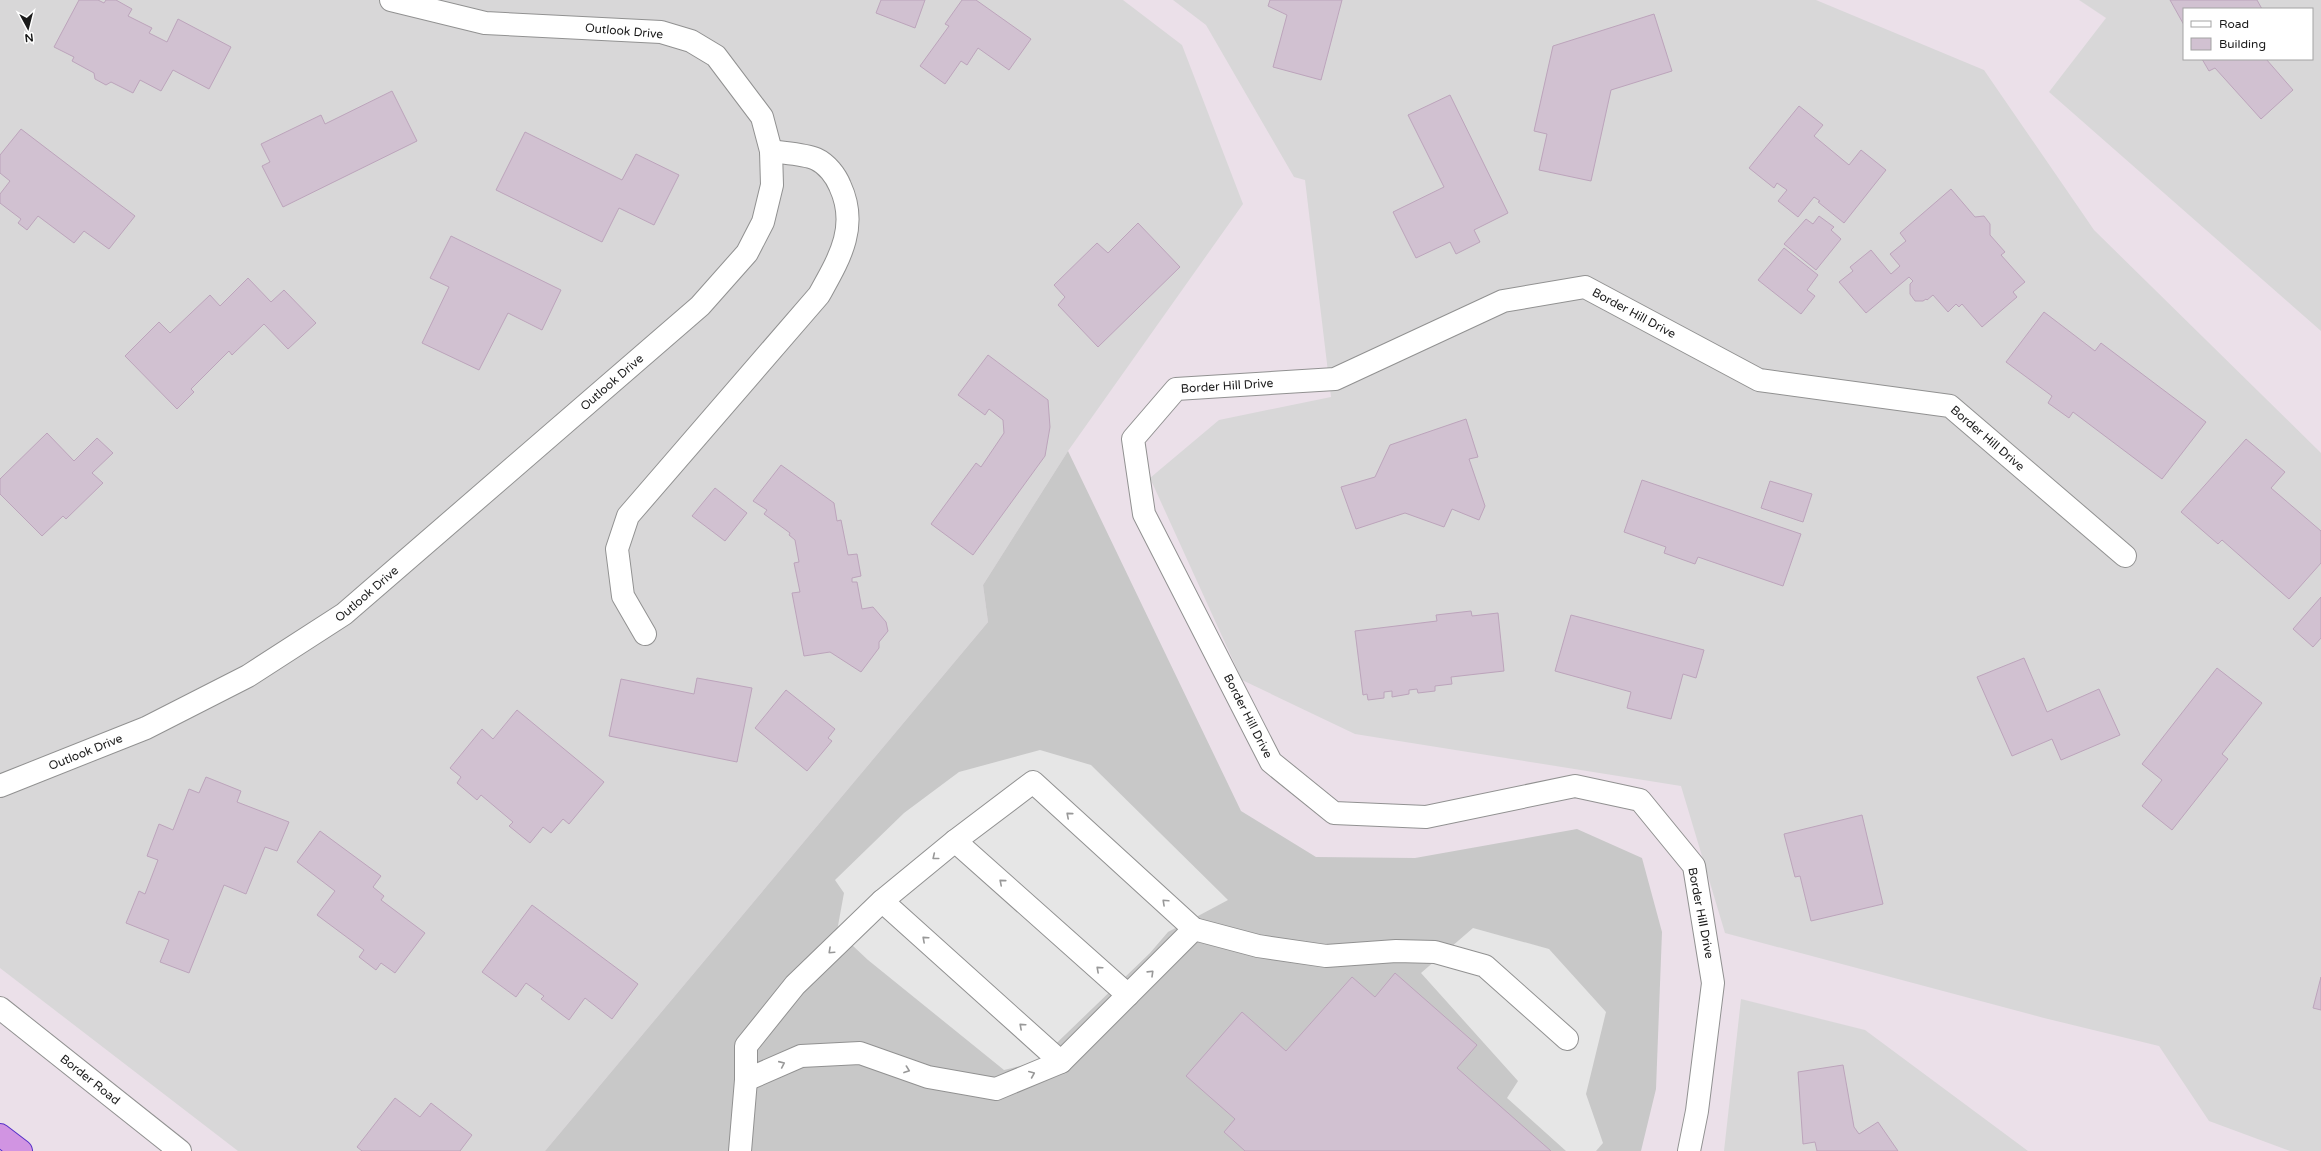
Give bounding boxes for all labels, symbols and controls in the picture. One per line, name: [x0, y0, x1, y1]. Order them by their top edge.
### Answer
north arrow: [8, 8, 48, 48]
legend: [2183, 8, 2313, 60]
text: Road: [2219, 17, 2249, 31]
street label: Outlook Drive: [584, 21, 664, 41]
text: N: [24, 30, 34, 44]
text: Building: [2219, 37, 2266, 51]
street label: Border Hill Drive: [1590, 285, 1678, 341]
street label: Outlook Drive: [578, 351, 646, 413]
street label: Border Hill Drive: [1180, 376, 1274, 396]
street label: Border Hill Drive: [1948, 403, 2027, 474]
street label: Outlook Drive: [333, 563, 401, 625]
street label: Border Hill Drive: [1221, 672, 1275, 761]
street label: Outlook Drive: [46, 731, 125, 773]
one-way arrow: [1067, 812, 1074, 819]
one-way arrow: [933, 853, 940, 860]
street label: Border Hill Drive: [1685, 866, 1717, 960]
one-way arrow: [1000, 880, 1007, 887]
one-way arrow: [1162, 900, 1170, 907]
one-way arrow: [922, 937, 930, 944]
one-way arrow: [828, 946, 836, 954]
one-way arrow: [1096, 966, 1104, 974]
one-way arrow: [1146, 970, 1154, 978]
one-way arrow: [1019, 1024, 1026, 1031]
street label: Border Road: [57, 1052, 123, 1107]
one-way arrow: [779, 1061, 786, 1069]
one-way arrow: [904, 1065, 911, 1074]
one-way arrow: [1028, 1071, 1035, 1079]

